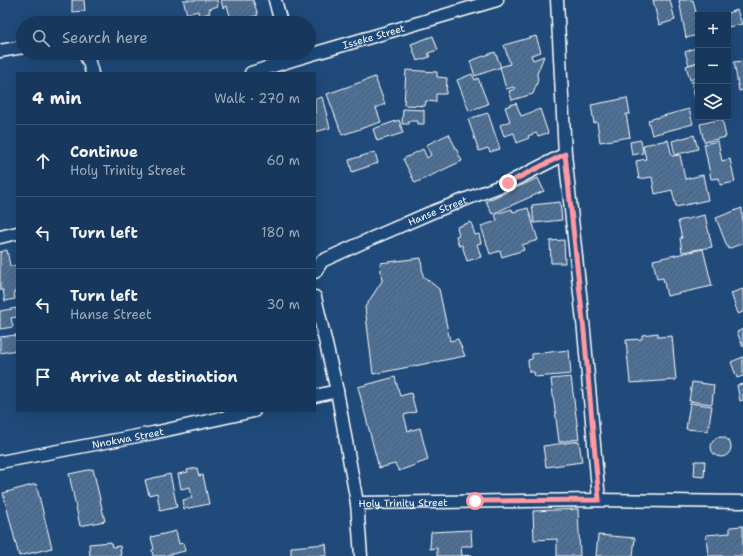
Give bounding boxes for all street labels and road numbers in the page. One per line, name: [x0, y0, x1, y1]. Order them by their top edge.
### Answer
street label: Isseke Street: [341, 21, 406, 51]
street label: Hanse Street: [406, 193, 469, 228]
street label: Nnokwa Street: [91, 424, 165, 451]
street label: Holy Trinity Street: [358, 495, 448, 509]

